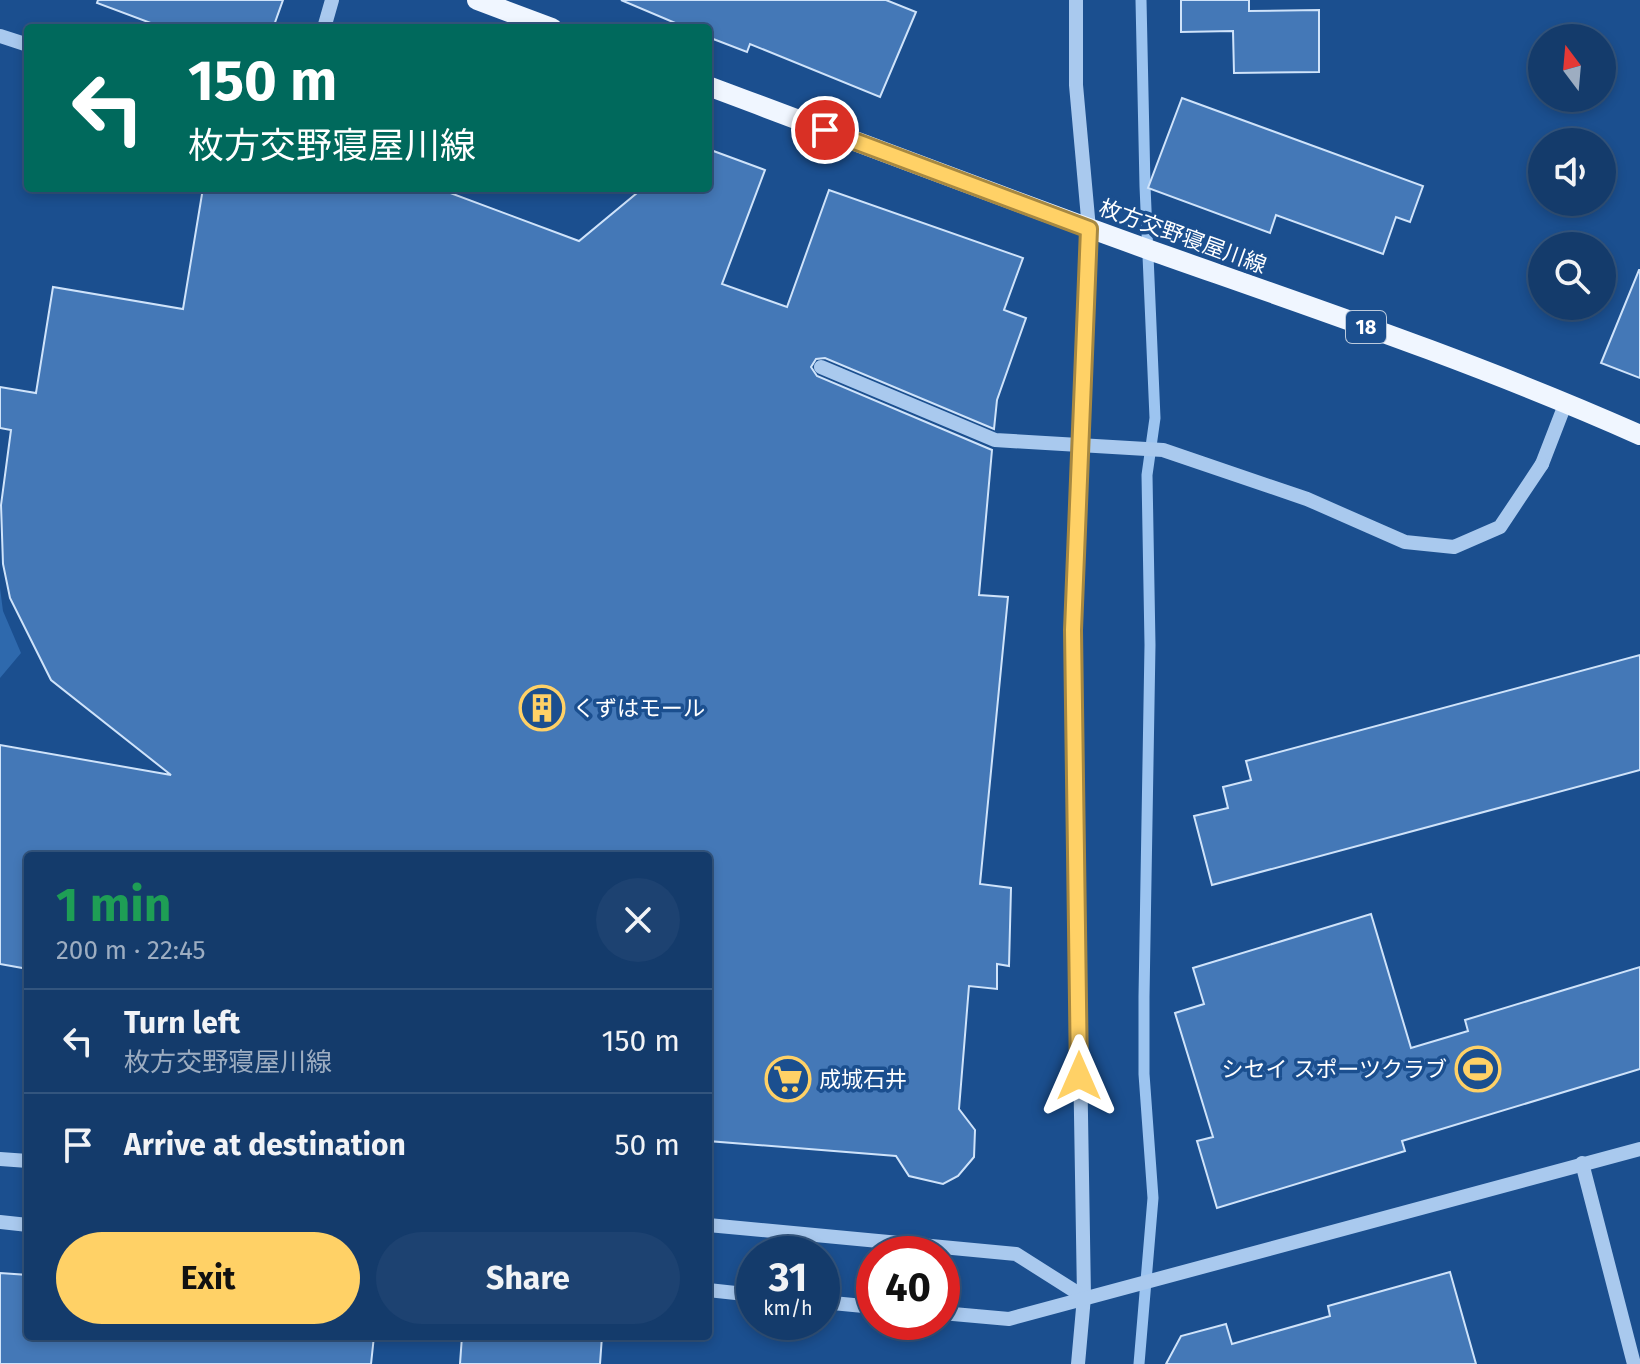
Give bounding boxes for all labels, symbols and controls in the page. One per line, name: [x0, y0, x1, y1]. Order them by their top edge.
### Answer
north arrow: [1528, 24, 1616, 112]
map controls: [1528, 24, 1616, 320]
text: 150 m: [188, 48, 337, 115]
icon: left: [56, 56, 160, 160]
pin: [791, 96, 859, 164]
icon: arrive: [803, 108, 847, 152]
text: 枚方交野寝屋川線: [188, 124, 476, 168]
button: sound: [1528, 128, 1616, 216]
street label: 枚方交野寝屋川線: [1096, 194, 1270, 279]
button: search: [1528, 232, 1616, 320]
road number: 18: [1346, 311, 1386, 343]
building icon: くずはモール: [518, 684, 566, 732]
place label: くずはモール: [573, 695, 705, 722]
text: 1 min: [56, 876, 171, 934]
button: close: [596, 878, 680, 962]
text: 200 m · 22:45: [56, 935, 206, 966]
text: Turn left: [124, 1005, 240, 1041]
icon: left: [56, 1019, 100, 1063]
text: 150 m: [602, 1023, 680, 1059]
position arrow: [1037, 1034, 1121, 1118]
sports icon: シセイ スポーツクラブ: [1454, 1045, 1502, 1093]
text: 枚方交野寝屋川線: [124, 1047, 332, 1078]
supermarket icon: 成城石井: [764, 1055, 812, 1103]
place label: シセイ スポーツクラブ: [1222, 1056, 1447, 1083]
place label: 成城石井: [819, 1066, 907, 1093]
icon: arrive: [56, 1123, 100, 1167]
text: Arrive at destination: [124, 1127, 406, 1163]
text: 50 m: [615, 1127, 680, 1163]
button: Exit: [56, 1232, 360, 1324]
button: Share: [376, 1232, 680, 1324]
speed limit sign: 40: [856, 1236, 960, 1340]
text: 31: [769, 1254, 807, 1302]
text: km/h: [763, 1296, 813, 1320]

